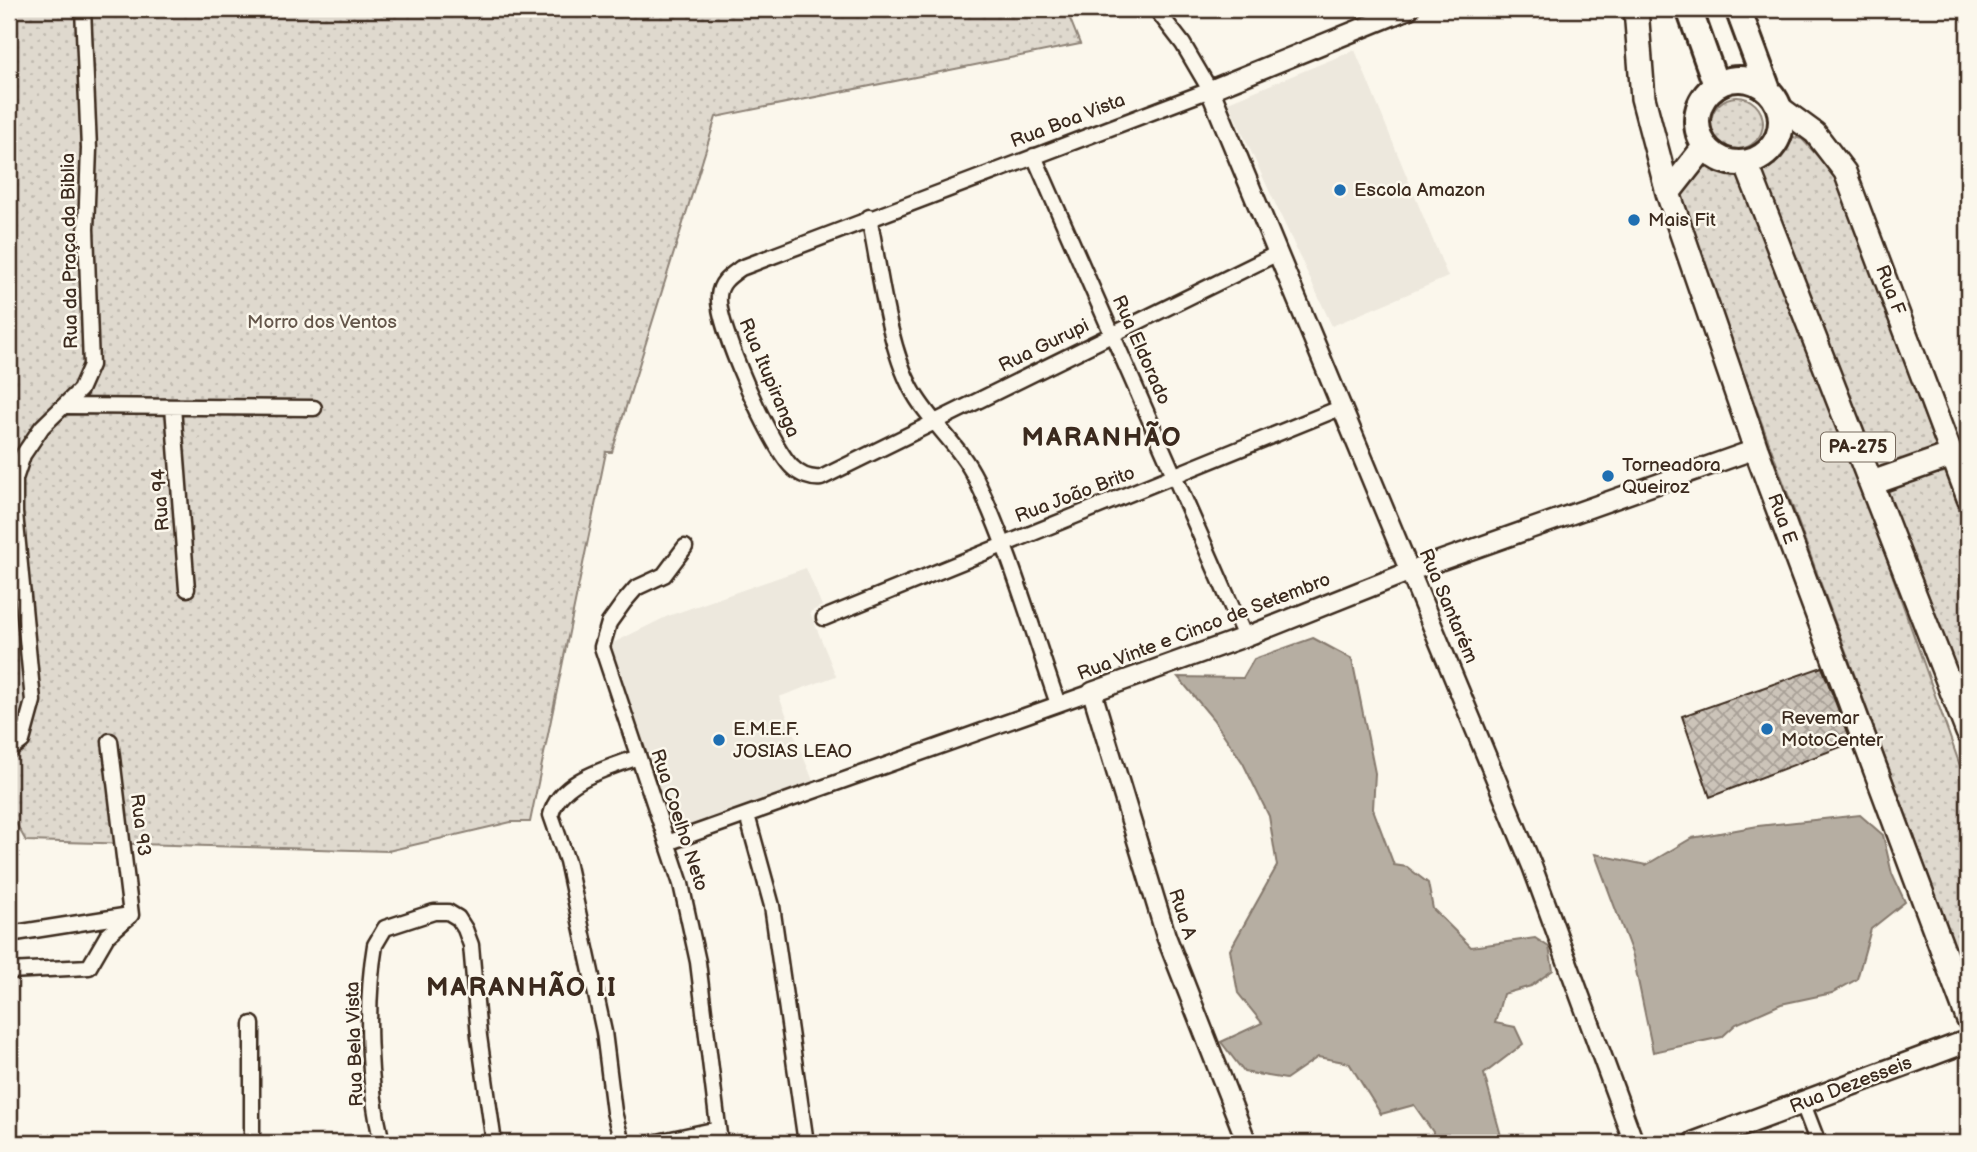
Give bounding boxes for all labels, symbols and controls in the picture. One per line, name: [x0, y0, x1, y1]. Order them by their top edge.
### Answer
street label: Rua Boa Vista: [1008, 89, 1128, 153]
street label: Rua da Praça da Biblia: [57, 153, 83, 349]
place label: Escola Amazon: [1354, 179, 1485, 202]
marker: Escola Amazon: [1332, 182, 1348, 198]
place label: Mais Fit: [1648, 209, 1716, 232]
marker: Mais Fit: [1626, 212, 1642, 228]
street label: Rua F: [1870, 262, 1910, 319]
street label: Rua Eldorado: [1107, 292, 1175, 408]
park label: Morro dos Ventos: [247, 311, 397, 334]
street label: Rua Gurupi: [995, 314, 1093, 378]
street label: Rua Itupiranga: [734, 315, 804, 441]
district label: MARANHÃO: [1021, 421, 1183, 454]
road number: PA-275: [1821, 432, 1895, 462]
place label: Torneadora Queiroz: [1622, 454, 1721, 499]
street label: Rua João Brito: [1012, 462, 1138, 528]
street label: Rua 94: [147, 468, 175, 532]
marker: Torneadora Queiroz: [1600, 468, 1616, 484]
street label: Rua E: [1762, 490, 1802, 548]
street label: Rua Santarém: [1414, 545, 1482, 667]
street label: Rua Vinte e Cinco de Setembro: [1074, 568, 1334, 686]
place label: Revemar MotoCenter: [1781, 707, 1884, 752]
place label: E.M.E.F. JOSIAS LEAO: [733, 718, 852, 763]
marker: Revemar MotoCenter: [1759, 721, 1775, 737]
marker: E.M.E.F. JOSIAS LEAO: [711, 732, 727, 748]
street label: Rua Coelho Neto: [645, 746, 713, 894]
street label: Rua 93: [125, 793, 155, 857]
street label: Rua A: [1163, 886, 1201, 942]
district label: MARANHÃO II: [426, 971, 618, 1004]
street label: Rua Bela Vista: [341, 981, 369, 1107]
street label: Rua Dezesseis: [1787, 1051, 1915, 1119]

